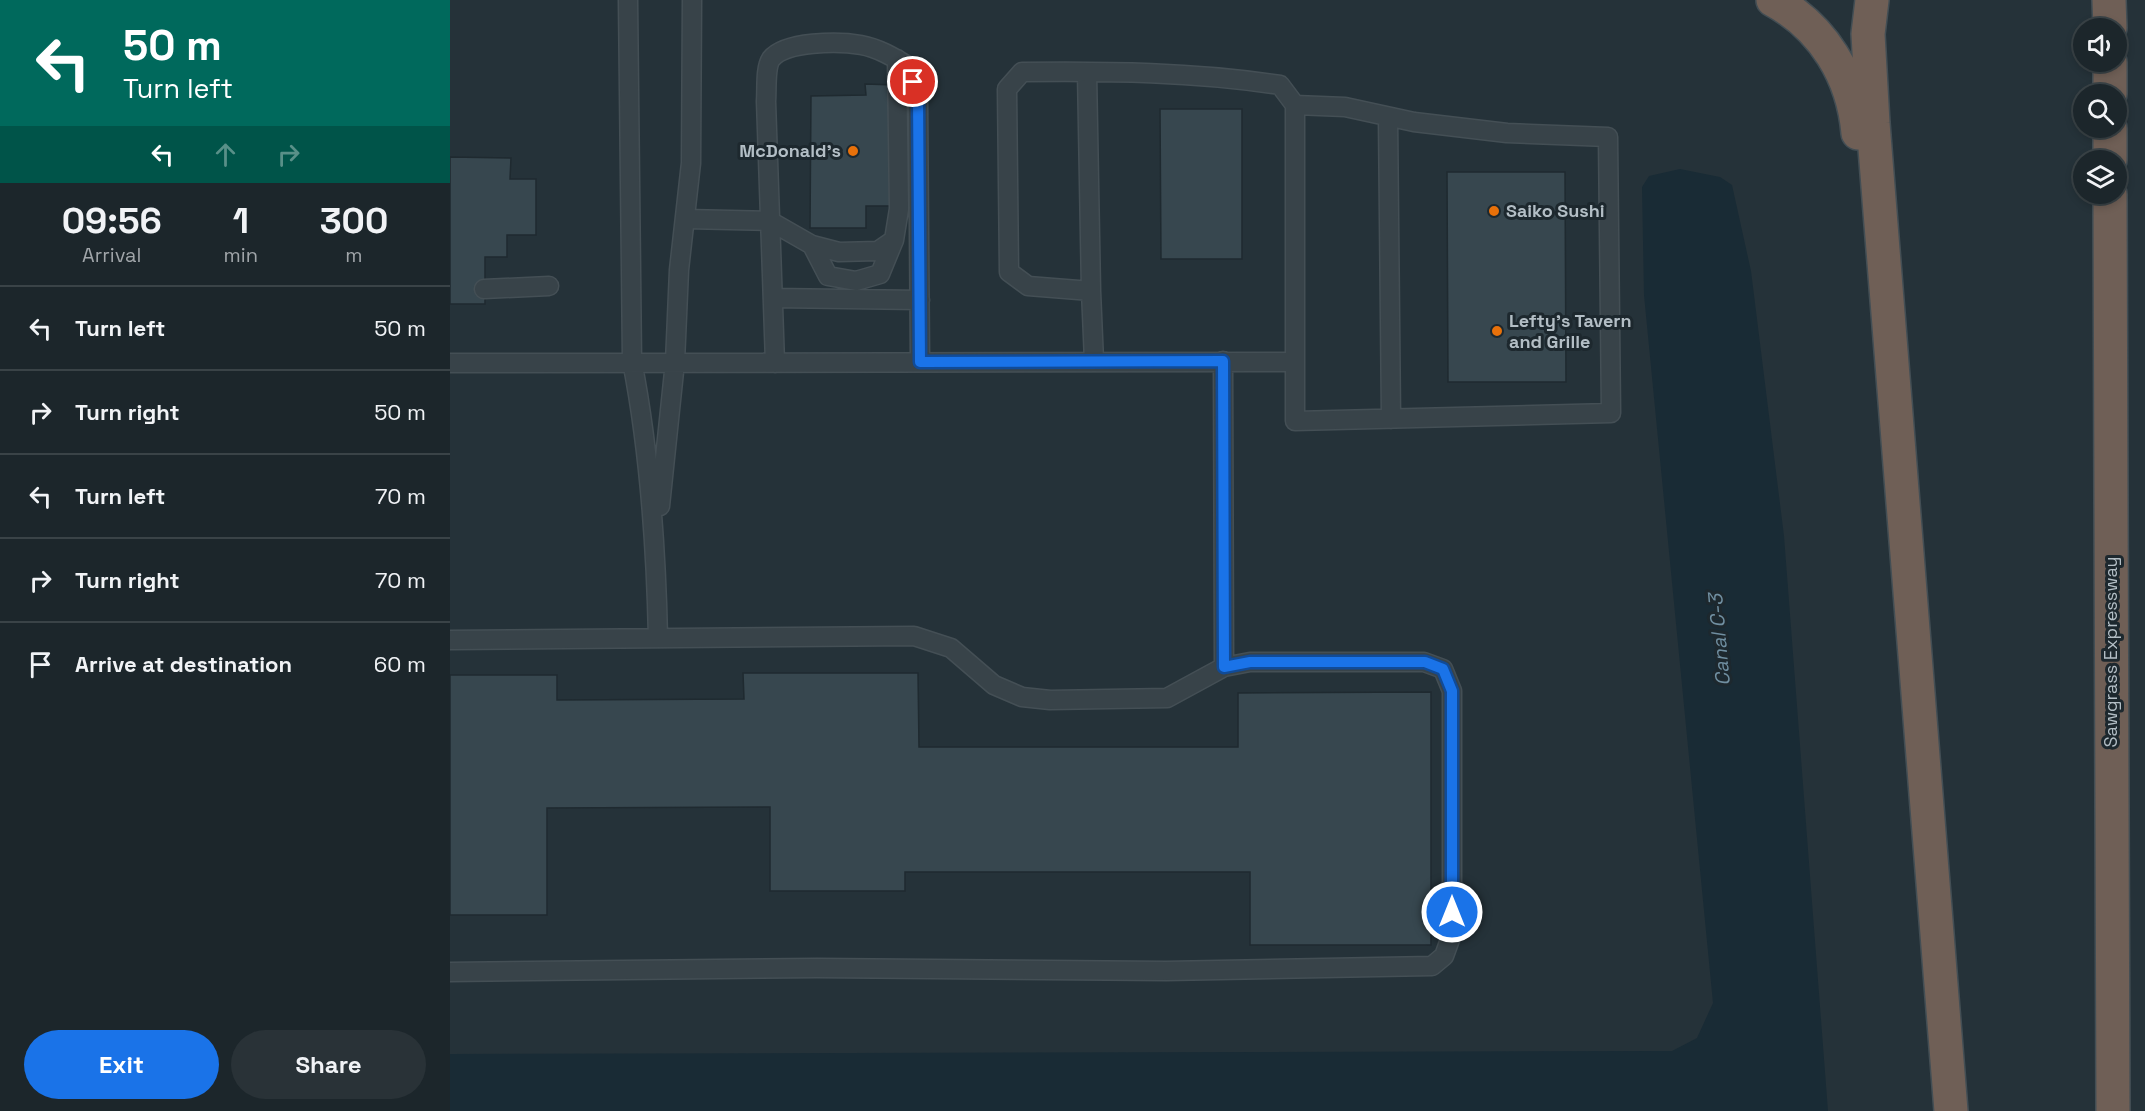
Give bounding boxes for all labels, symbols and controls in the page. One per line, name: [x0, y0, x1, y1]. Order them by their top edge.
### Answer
map controls: [2073, 18, 2127, 204]
button: sound: [2073, 18, 2127, 72]
text: 50 m: [123, 19, 222, 72]
icon: left: [24, 24, 102, 102]
pin: [887, 56, 938, 107]
icon: arrive: [896, 65, 929, 98]
text: Turn left: [123, 71, 233, 106]
button: search: [2073, 84, 2127, 138]
icon: left: [146, 138, 179, 171]
icon: ahead: [209, 138, 242, 171]
icon: right: [272, 138, 305, 171]
place label: McDonald's: [739, 139, 841, 162]
marker: McDonald's: [846, 144, 860, 158]
button: layers: [2073, 150, 2127, 204]
text: 09:56: [62, 198, 162, 244]
text: 1: [233, 198, 249, 244]
text: 300: [320, 198, 388, 244]
place label: Saiko Sushi: [1506, 199, 1605, 222]
marker: Saiko Sushi: [1487, 204, 1501, 218]
text: Arrival: [82, 242, 142, 268]
text: min: [224, 242, 258, 268]
text: m: [345, 242, 363, 268]
place label: Lefty's Tavern and Grille: [1509, 309, 1632, 353]
icon: left: [24, 312, 57, 345]
text: Turn left: [75, 314, 165, 342]
text: 50 m: [374, 314, 426, 342]
marker: Lefty's Tavern and Grille: [1490, 324, 1504, 338]
icon: right: [24, 396, 57, 429]
text: Turn right: [75, 398, 180, 426]
text: 50 m: [374, 398, 426, 426]
icon: left: [24, 480, 57, 513]
text: Turn left: [75, 482, 165, 510]
text: 70 m: [375, 482, 426, 510]
street label: Sawgrass Expressway: [2099, 556, 2122, 748]
icon: right: [24, 564, 57, 597]
text: Turn right: [75, 566, 180, 594]
text: 70 m: [375, 566, 426, 594]
water label: Canal C-3: [1702, 590, 1736, 687]
icon: arrive: [24, 648, 57, 681]
text: Arrive at destination: [75, 650, 292, 678]
text: 60 m: [374, 650, 426, 678]
position arrow: [1420, 880, 1484, 944]
button: Exit: [24, 1030, 219, 1099]
button: Share: [231, 1030, 426, 1099]

